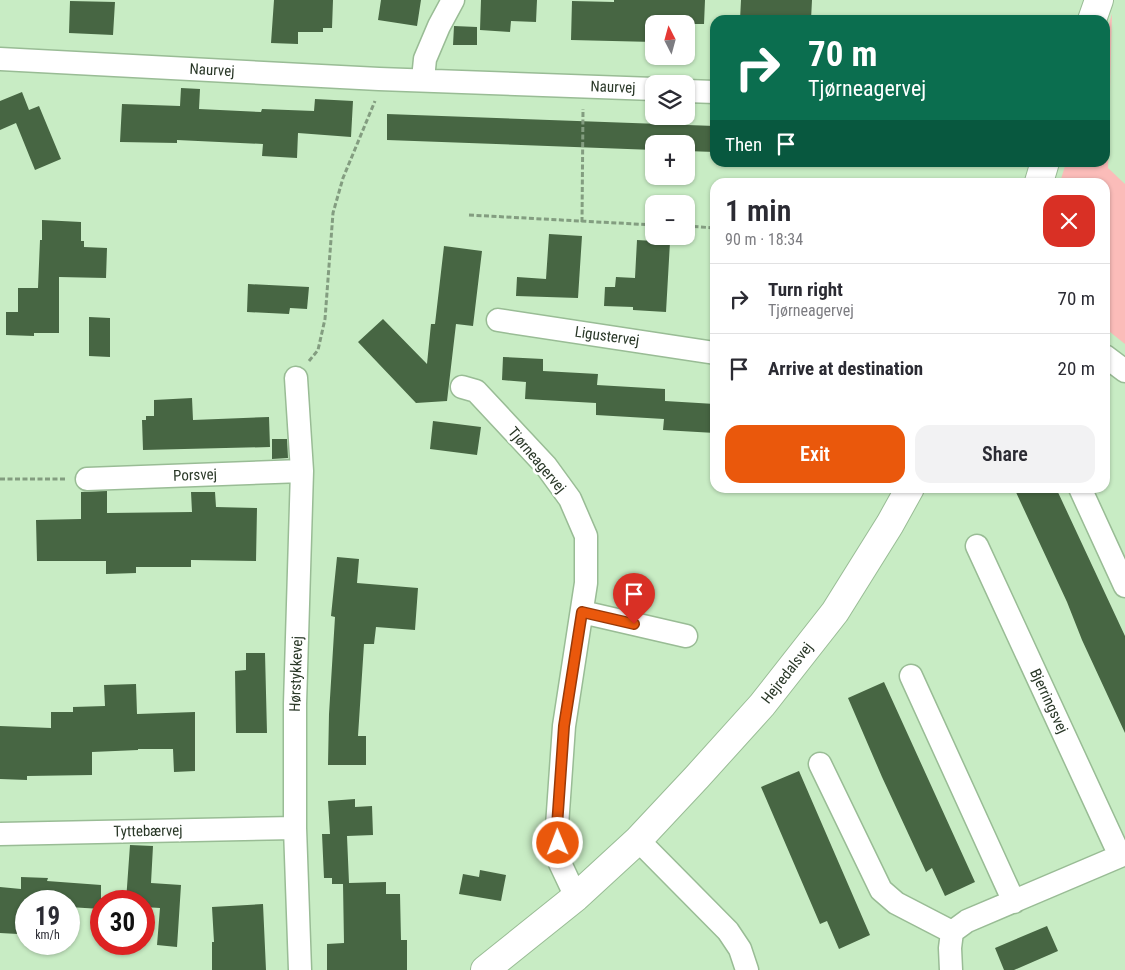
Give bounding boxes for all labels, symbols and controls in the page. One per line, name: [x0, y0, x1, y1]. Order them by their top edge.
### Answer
north arrow: [645, 15, 695, 65]
map controls: [645, 15, 695, 245]
text: 70 m: [808, 34, 877, 75]
icon: right: [725, 35, 790, 100]
street label: Naurvej: [189, 60, 235, 80]
button: layers: [645, 75, 695, 125]
text: Tjørneagervej: [808, 76, 926, 101]
street label: Naurvej: [590, 77, 636, 97]
icon: arrive: [772, 130, 800, 158]
text: Then: [725, 133, 762, 156]
button: +: [645, 135, 695, 185]
text: 1 min: [725, 193, 791, 228]
button: −: [645, 195, 695, 245]
button: close: [1043, 195, 1095, 247]
text: 90 m · 18:34: [725, 230, 803, 249]
text: Turn right: [768, 278, 843, 301]
icon: right: [725, 285, 753, 313]
text: 70 m: [1058, 287, 1095, 310]
text: Tjørneagervej: [768, 301, 854, 320]
street label: Ligustervej: [574, 323, 640, 349]
icon: arrive: [725, 355, 753, 383]
text: Arrive at destination: [768, 357, 923, 380]
text: 20 m: [1058, 357, 1095, 380]
street label: Tjørneagervej: [504, 423, 570, 497]
button: Exit: [725, 425, 905, 483]
button: Share: [915, 425, 1095, 483]
street label: Porsvej: [173, 465, 217, 485]
pin: [613, 573, 655, 624]
icon: arrive: [620, 580, 648, 608]
street label: Hørstykkevej: [286, 636, 306, 712]
street label: Hejredalsvej: [758, 639, 816, 707]
street label: Bjerringsvej: [1026, 666, 1072, 736]
position arrow: [531, 816, 583, 868]
street label: Tyttebærvej: [113, 821, 183, 841]
speed limit sign: 30: [90, 890, 155, 955]
text: 19: [35, 902, 60, 931]
text: km/h: [35, 928, 60, 942]

